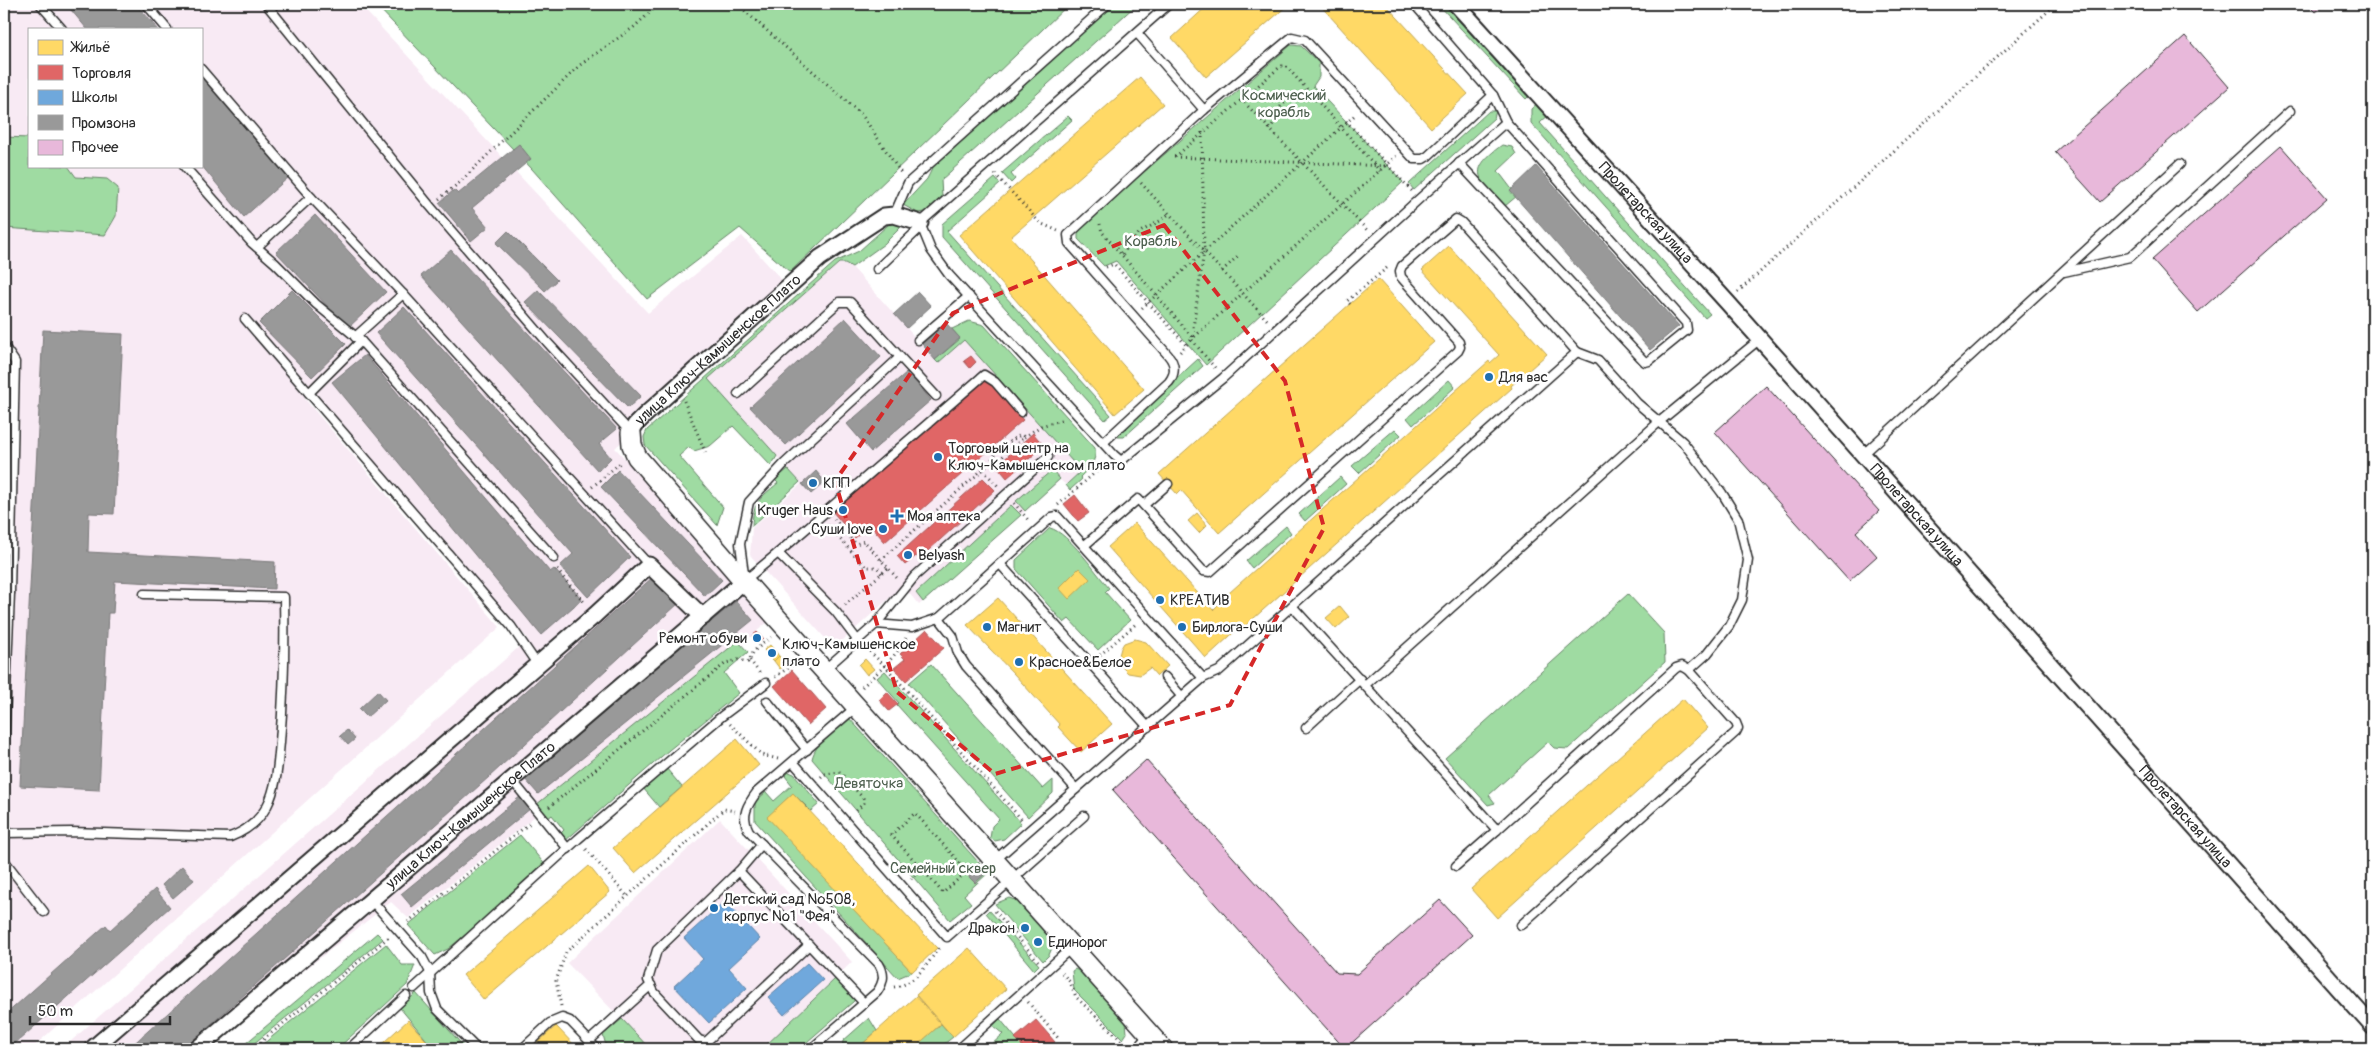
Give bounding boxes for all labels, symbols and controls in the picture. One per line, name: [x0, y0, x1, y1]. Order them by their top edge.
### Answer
legend: [28, 28, 202, 168]
text: Жильё: [70, 38, 111, 57]
text: Торговля: [72, 64, 131, 83]
park label: Космический корабль: [1241, 86, 1327, 122]
text: Школы: [72, 88, 118, 107]
text: Промзона: [72, 114, 136, 133]
text: Прочее: [72, 138, 119, 157]
street label: Пролетарская улица: [1595, 158, 1697, 268]
park label: Корабль: [1124, 232, 1178, 251]
street label: улица Ключ-Камышенское Плато: [630, 270, 805, 430]
place label: Для вас: [1498, 368, 1549, 387]
marker: Для вас: [1483, 371, 1495, 383]
place label: Торговый центр на Ключ-Камышенском плато: [948, 439, 1125, 475]
marker: Торговый центр на Ключ-Камышенском плато: [932, 451, 944, 463]
street label: Пролетарская улица: [1866, 460, 1967, 570]
place label: КПП: [823, 474, 850, 493]
marker: КПП: [807, 477, 819, 489]
place label: Kruger Haus: [757, 501, 833, 520]
marker: Kruger Haus: [837, 504, 849, 516]
place label: Моя аптека: [907, 507, 980, 526]
marker: Моя аптека: [891, 510, 903, 522]
place label: Суши love: [811, 520, 874, 539]
marker: Суши love: [877, 523, 889, 535]
place label: Belyash: [918, 546, 965, 565]
marker: Belyash: [902, 549, 914, 561]
place label: КРЕАТИВ: [1170, 591, 1229, 610]
marker: КРЕАТИВ: [1154, 594, 1166, 606]
place label: Магнит: [997, 618, 1042, 637]
place label: Бирлога-Суши: [1192, 618, 1282, 637]
marker: Магнит: [981, 621, 993, 633]
marker: Бирлога-Суши: [1176, 621, 1188, 633]
place label: Ремонт обуви: [659, 629, 747, 648]
marker: Ремонт обуви: [751, 632, 763, 644]
place label: Ключ-Камышенское плато: [782, 635, 916, 671]
marker: Ключ-Камышенское плато: [766, 647, 778, 659]
place label: Красное&Белое: [1029, 653, 1132, 672]
marker: Красное&Белое: [1013, 656, 1025, 668]
street label: улица Ключ-Камышенское Плато: [381, 737, 559, 893]
street label: Пролетарская улица: [2135, 761, 2236, 872]
park label: Девяточка: [834, 774, 903, 793]
park label: Семейный сквер: [890, 859, 996, 878]
place label: Детский сад №508, корпус №1 "Фея": [723, 890, 855, 926]
marker: Детский сад №508, корпус №1 "Фея": [708, 902, 720, 914]
place label: Дракон: [968, 919, 1015, 938]
marker: Дракон: [1019, 922, 1031, 934]
place label: Единорог: [1048, 933, 1107, 952]
marker: Единорог: [1032, 936, 1044, 948]
scale bar: [30, 993, 170, 1025]
text: 50 m: [38, 1002, 73, 1021]

